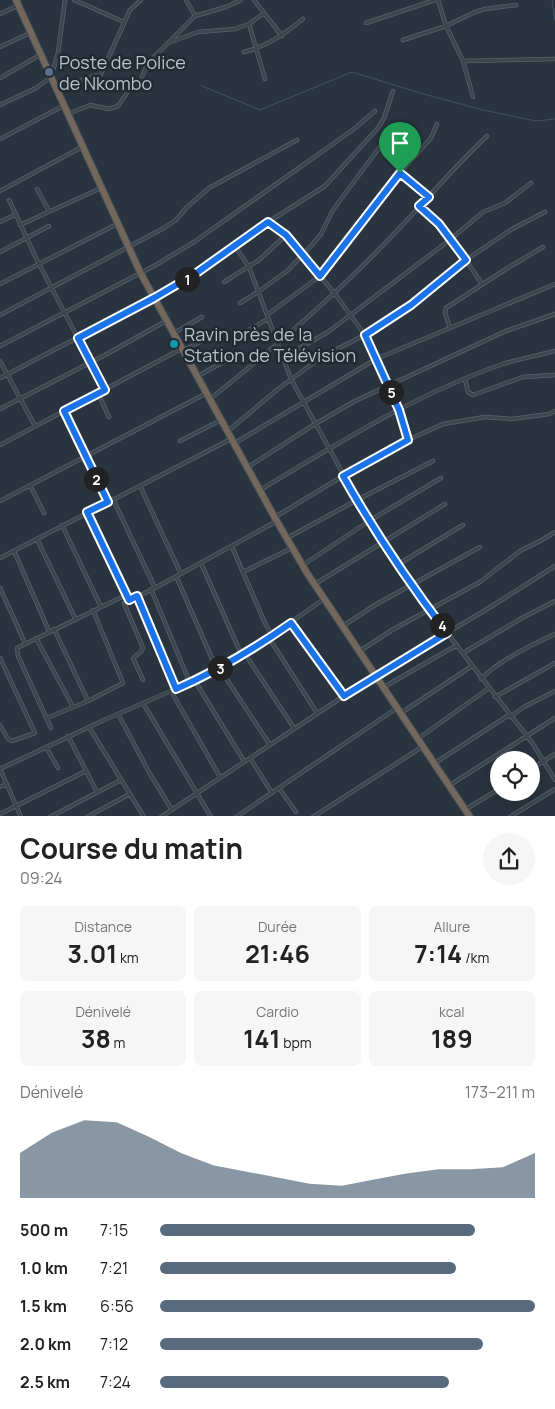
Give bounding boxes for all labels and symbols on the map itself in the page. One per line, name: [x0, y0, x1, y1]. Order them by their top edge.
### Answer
place label: Poste de Police de Nkombo: [59, 50, 186, 95]
marker: Poste de Police de Nkombo: [43, 66, 55, 78]
pin: [379, 122, 421, 173]
pin: 1: [174, 266, 200, 292]
place label: Ravin près de la Station de Télévision: [184, 322, 356, 367]
marker: Ravin près de la Station de Télévision: [168, 338, 180, 350]
pin: 5: [378, 380, 404, 404]
pin: 2: [84, 466, 108, 492]
pin: 4: [430, 612, 454, 638]
pin: 3: [208, 656, 232, 680]

